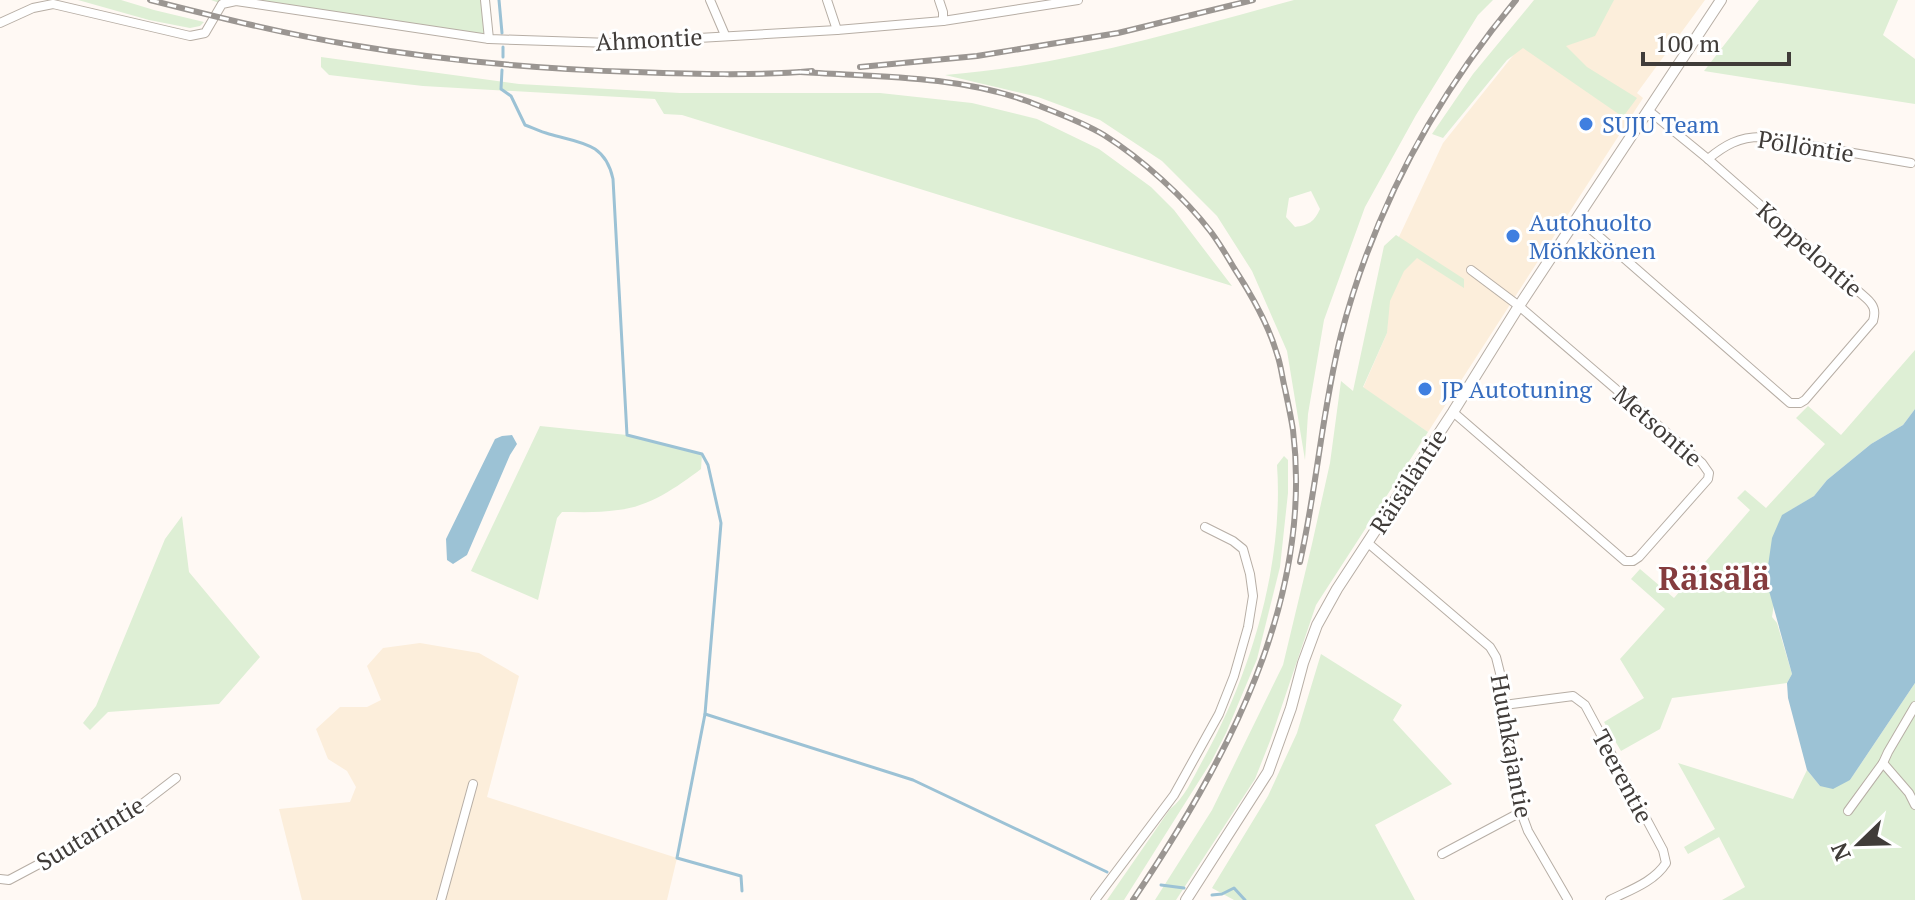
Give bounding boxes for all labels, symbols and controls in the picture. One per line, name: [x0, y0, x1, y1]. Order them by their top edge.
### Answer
scale bar: [1643, 16, 1789, 66]
street label: Ahmontie: [595, 20, 703, 58]
text: 100 m: [1655, 27, 1720, 59]
place label: SUJU Team: [1602, 108, 1720, 140]
marker: SUJU Team: [1577, 115, 1595, 133]
street label: Pöllöntie: [1756, 123, 1856, 169]
street label: Koppelontie: [1751, 194, 1869, 304]
place label: Autohuolto Mönkkönen: [1529, 206, 1656, 266]
marker: Autohuolto Mönkkönen: [1504, 227, 1522, 245]
place label: JP Autotuning: [1441, 373, 1592, 405]
street label: Metsontie: [1607, 379, 1709, 473]
marker: JP Autotuning: [1416, 380, 1434, 398]
street label: Räisäläntie: [1362, 422, 1454, 540]
district label: Räisälä: [1658, 557, 1770, 599]
street label: Huuhkajantie: [1484, 672, 1540, 820]
street label: Teerentie: [1585, 724, 1661, 828]
street label: Suutarintie: [30, 788, 150, 878]
north arrow: [1819, 804, 1899, 884]
text: N: [1823, 838, 1857, 865]

